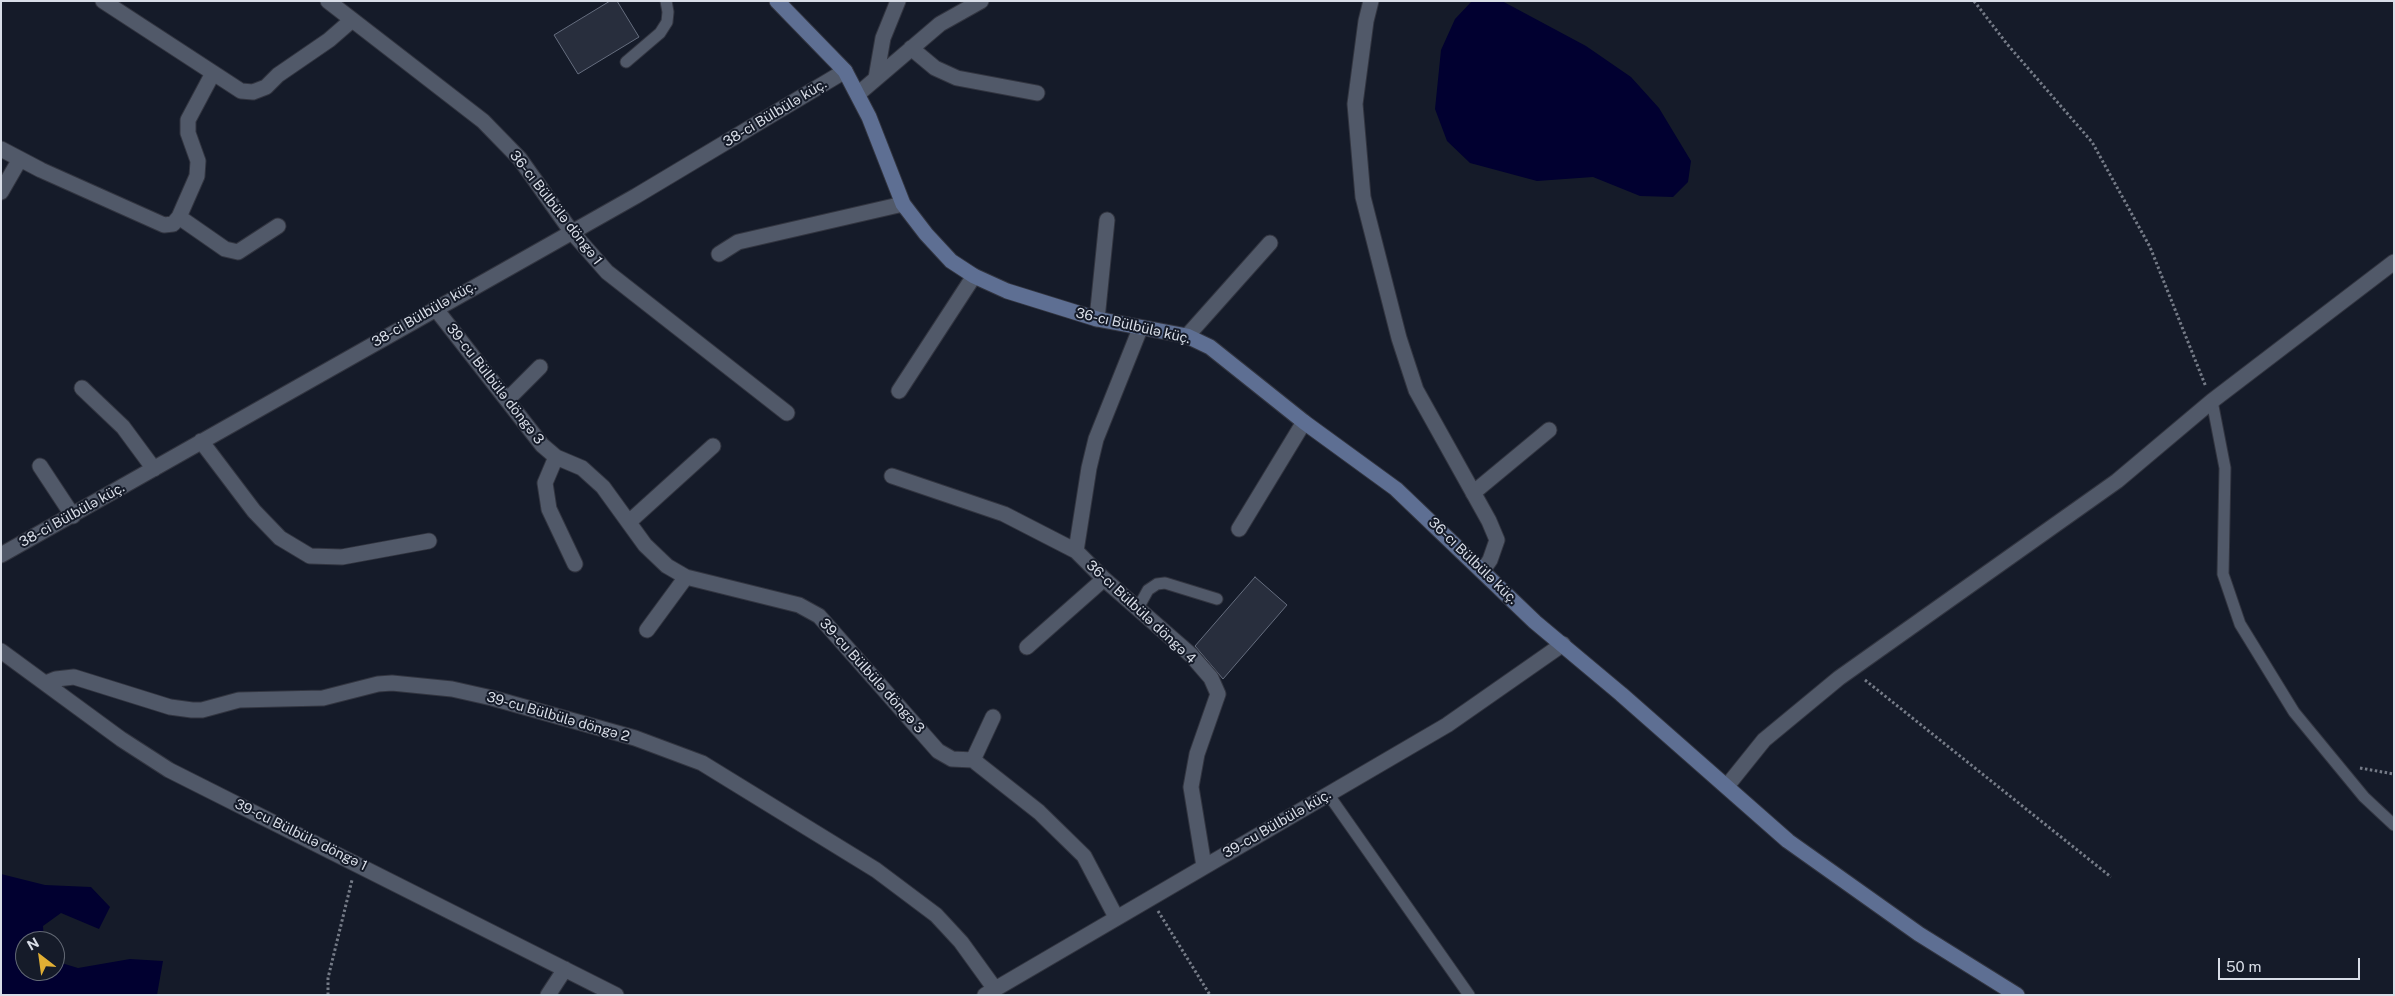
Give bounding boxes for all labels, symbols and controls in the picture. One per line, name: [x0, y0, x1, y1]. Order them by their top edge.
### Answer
street label: 38-ci Bülbülə küç.: [720, 75, 830, 151]
street label: 36-cı Bülbülə döngə 1: [506, 147, 606, 269]
street label: 38-ci Bülbülə küç.: [369, 277, 479, 351]
street label: 36-cı Bülbülə küç.: [1074, 305, 1192, 347]
street label: 39-cu Bülbülə döngə 3: [443, 320, 547, 448]
street label: 38-ci Bülbülə küç.: [16, 479, 128, 551]
street label: 36-cı Bülbülə küç.: [1425, 514, 1521, 608]
street label: 36-cı Bülbülə döngə 4: [1083, 557, 1199, 667]
street label: 39-cu Bülbülə döngə 3: [816, 615, 928, 737]
street label: 39-cu Bülbülə döngə 2: [485, 689, 631, 745]
street label: 39-cu Bülbülə küç.: [1220, 786, 1334, 862]
street label: 39-cu Bülbülə döngə 1: [232, 796, 370, 874]
north arrow: [15, 931, 65, 981]
text: N: [24, 934, 42, 954]
scale bar: [2220, 948, 2362, 980]
text: 50 m: [2226, 958, 2261, 975]

